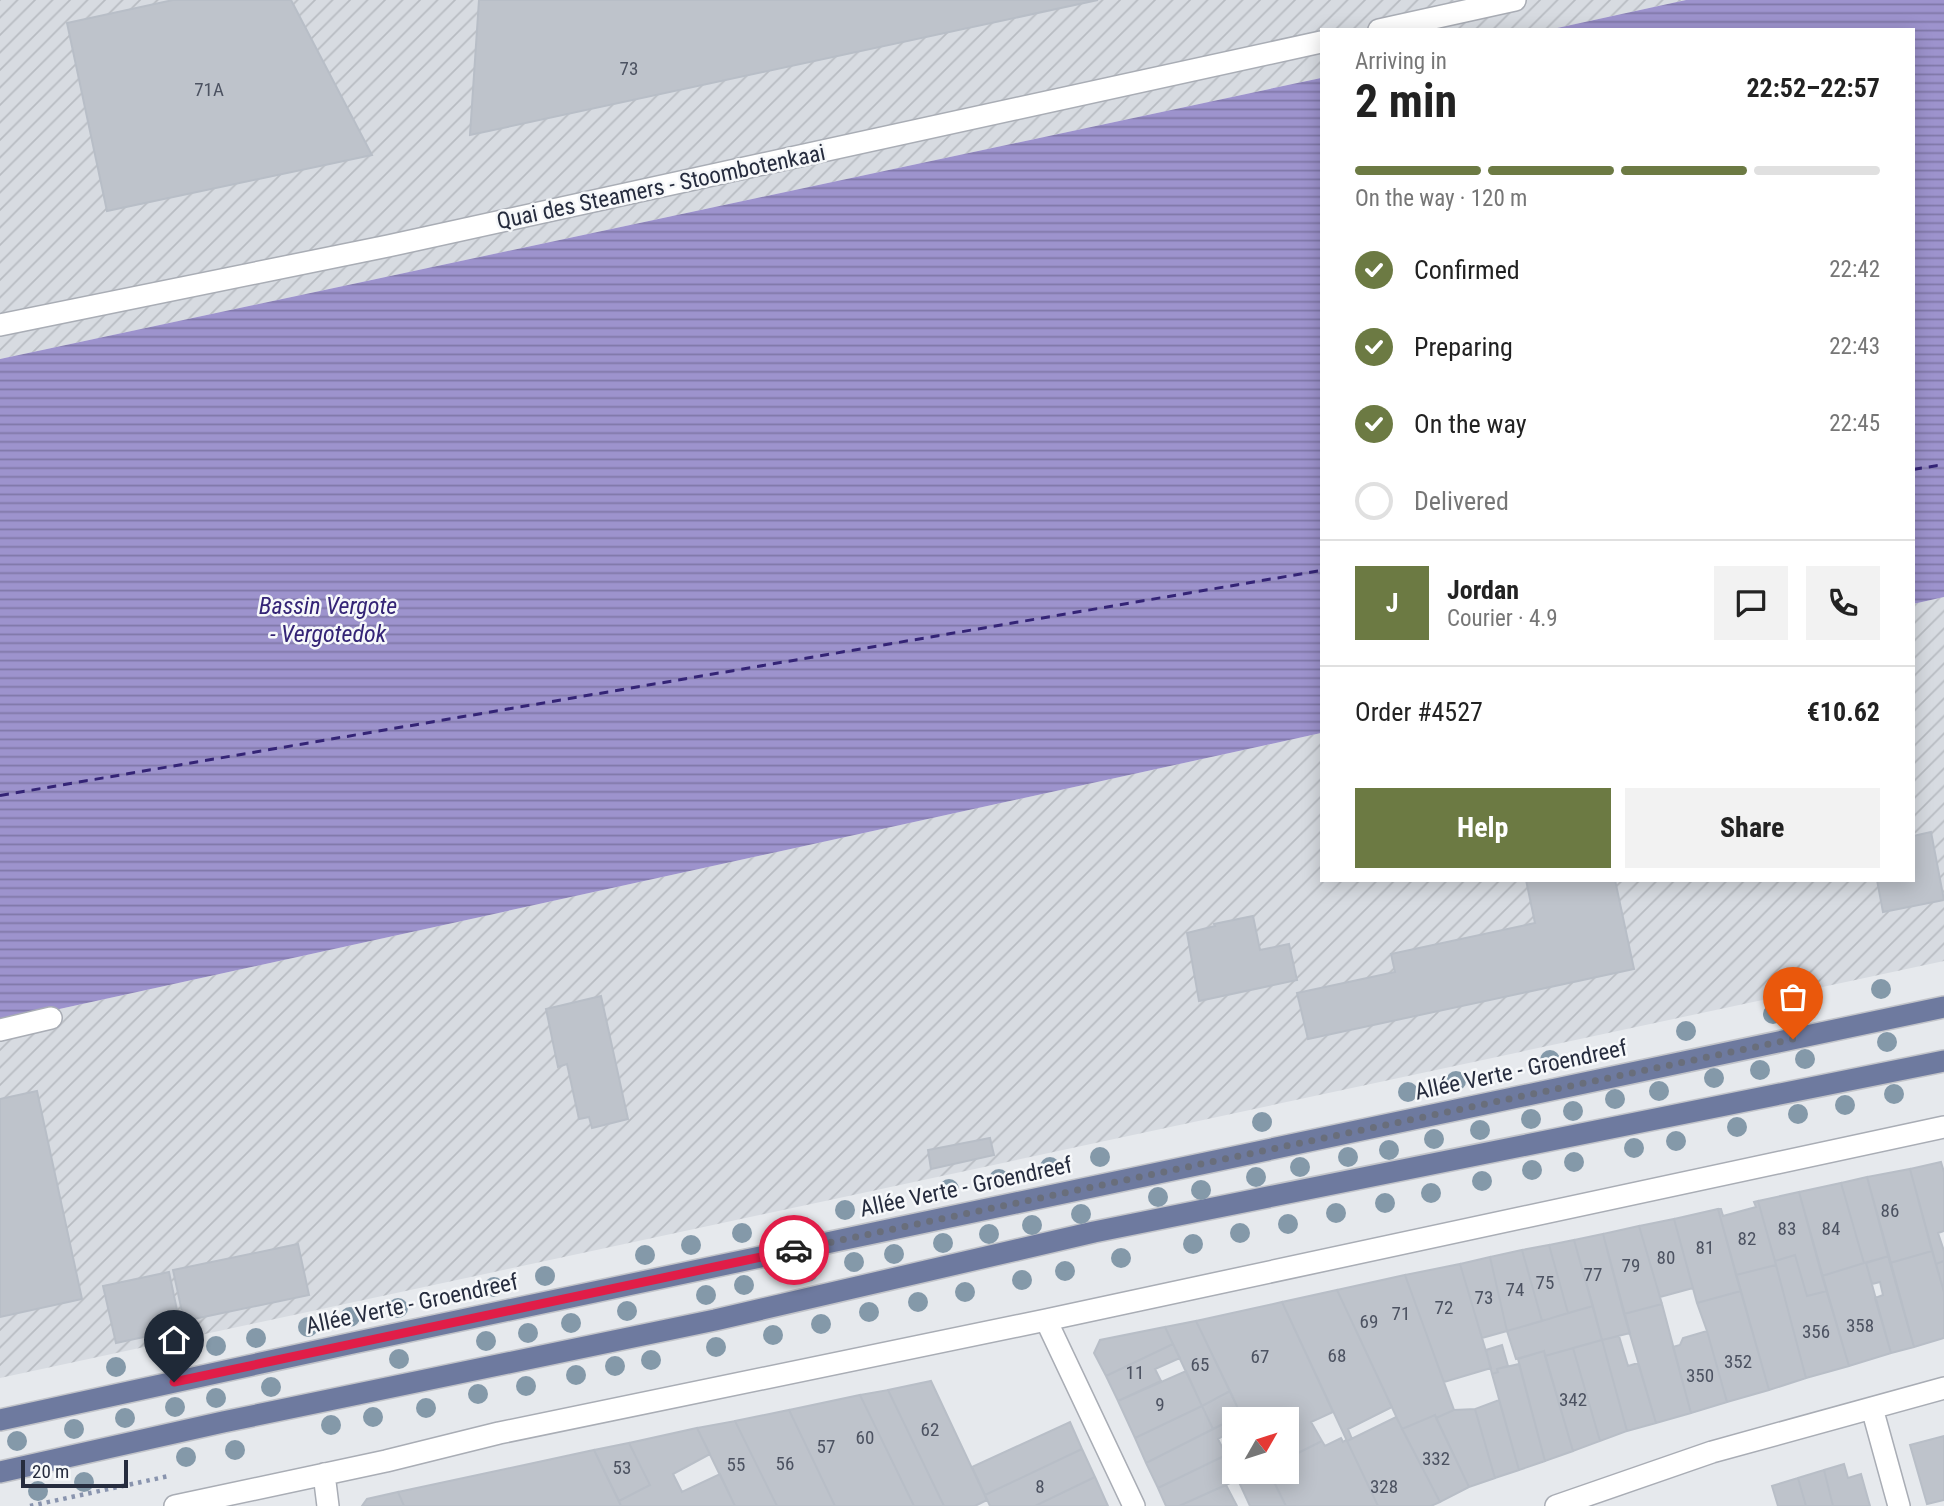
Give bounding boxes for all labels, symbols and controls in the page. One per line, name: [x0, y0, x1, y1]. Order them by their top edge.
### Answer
text: Arriving in: [1355, 48, 1447, 75]
house number: 73: [620, 57, 638, 80]
text: 22:52–22:57: [1746, 73, 1880, 103]
text: 2 min: [1355, 74, 1457, 128]
house number: 71A: [194, 78, 224, 101]
street label: Quai des Steamers - Stoombotenkaai: [494, 139, 828, 235]
text: On the way · 120 m: [1355, 185, 1527, 212]
icon: check: [1355, 251, 1393, 289]
text: Confirmed: [1414, 255, 1520, 285]
text: 22:42: [1829, 256, 1880, 283]
icon: check: [1355, 328, 1393, 366]
text: Preparing: [1414, 332, 1513, 362]
text: 22:43: [1829, 333, 1880, 360]
icon: check: [1355, 405, 1393, 443]
text: On the way: [1414, 409, 1527, 439]
text: 22:45: [1829, 410, 1880, 437]
text: Delivered: [1414, 486, 1509, 516]
button: chat: [1714, 566, 1788, 640]
button: phone: [1806, 566, 1880, 640]
text: Jordan: [1447, 575, 1519, 605]
text: J: [1386, 588, 1398, 618]
water label: Bassin Vergote - Vergotedok: [259, 592, 397, 648]
text: Courier · 4.9: [1447, 605, 1558, 632]
text: Order #4527: [1355, 697, 1483, 727]
text: €10.62: [1807, 697, 1880, 727]
button: Help: [1355, 788, 1611, 868]
button: Share: [1625, 788, 1880, 868]
pin: [1763, 967, 1823, 1039]
icon: bag: [1774, 978, 1812, 1016]
street label: Allée Verte - Groendreef: [1412, 1034, 1630, 1106]
street label: Allée Verte - Groendreef: [857, 1151, 1075, 1223]
house number: 86: [1881, 1199, 1899, 1222]
courier: [759, 1215, 829, 1285]
house number: 83: [1778, 1217, 1796, 1240]
house number: 84: [1822, 1217, 1840, 1240]
house number: 82: [1738, 1227, 1756, 1250]
icon: car: [775, 1231, 813, 1269]
house number: 81: [1696, 1236, 1714, 1259]
house number: 80: [1657, 1246, 1675, 1269]
house number: 79: [1622, 1254, 1640, 1277]
house number: 77: [1584, 1263, 1602, 1286]
street label: Allée Verte - Groendreef: [303, 1268, 521, 1340]
house number: 75: [1536, 1271, 1554, 1294]
house number: 74: [1506, 1278, 1524, 1301]
house number: 73: [1475, 1286, 1493, 1309]
house number: 72: [1435, 1296, 1453, 1319]
house number: 71: [1392, 1302, 1410, 1325]
pin: [144, 1310, 204, 1382]
house number: 69: [1360, 1310, 1378, 1333]
house number: 358: [1846, 1314, 1874, 1337]
house number: 356: [1802, 1320, 1830, 1343]
icon: home: [155, 1321, 193, 1359]
house number: 68: [1328, 1344, 1346, 1367]
house number: 67: [1251, 1345, 1269, 1368]
house number: 352: [1724, 1350, 1752, 1373]
house number: 65: [1191, 1353, 1209, 1376]
house number: 11: [1126, 1361, 1144, 1384]
house number: 350: [1686, 1364, 1714, 1387]
house number: 342: [1559, 1388, 1587, 1411]
house number: 9: [1155, 1393, 1165, 1416]
north arrow: [1222, 1407, 1298, 1484]
map controls: [1222, 1407, 1299, 1484]
house number: 62: [921, 1418, 939, 1441]
house number: 60: [856, 1426, 874, 1449]
house number: 57: [817, 1435, 835, 1458]
house number: 332: [1422, 1447, 1450, 1470]
house number: 56: [776, 1452, 794, 1475]
house number: 55: [727, 1453, 745, 1476]
house number: 53: [613, 1456, 631, 1479]
scale bar: [21, 1457, 128, 1489]
text: 20 m: [32, 1460, 69, 1483]
house number: 8: [1035, 1475, 1045, 1498]
house number: 328: [1370, 1475, 1398, 1498]

